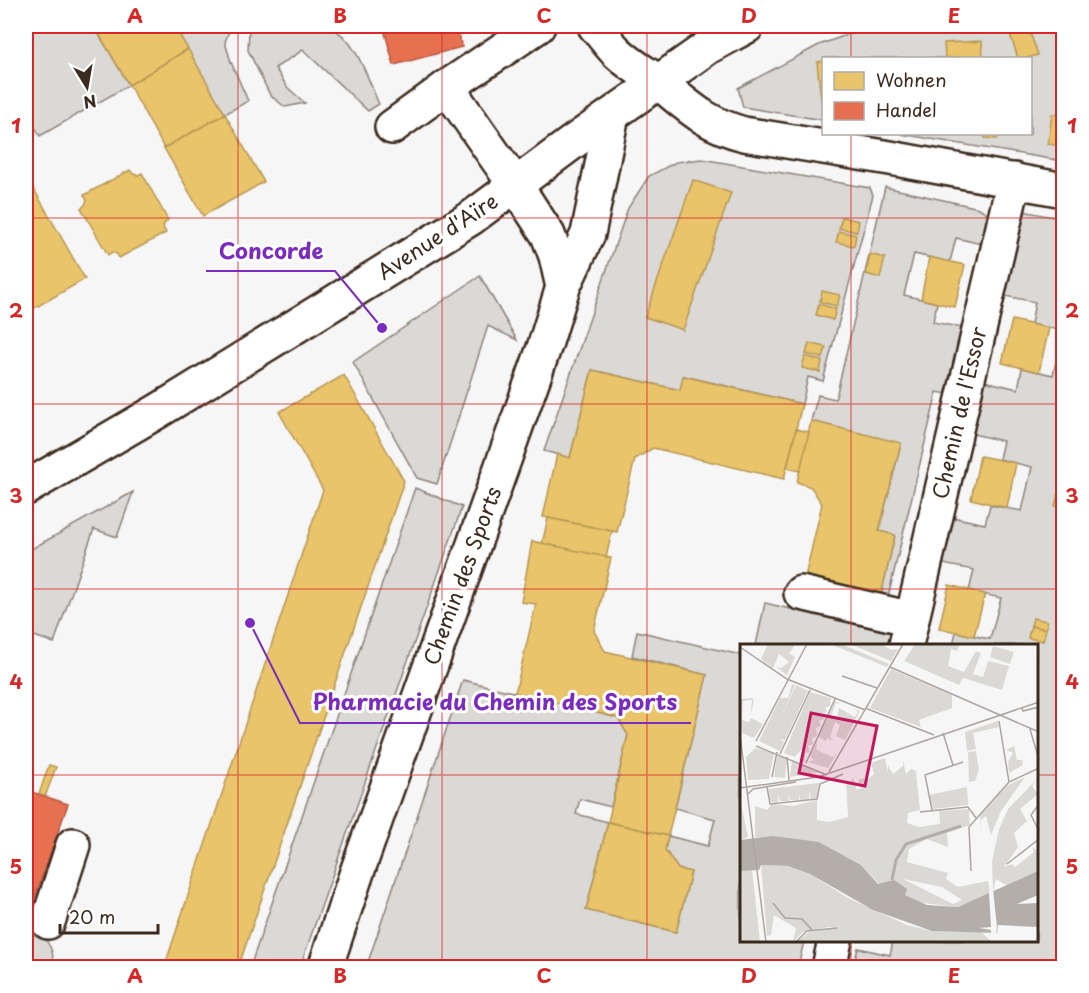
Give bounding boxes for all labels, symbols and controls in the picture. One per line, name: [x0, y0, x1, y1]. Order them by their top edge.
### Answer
text: A: [127, 0, 143, 30]
text: B: [333, 0, 347, 30]
text: C: [536, 0, 552, 30]
text: D: [741, 0, 757, 30]
text: E: [948, 0, 960, 30]
north arrow: [57, 57, 117, 117]
legend: [822, 57, 1032, 135]
text: Wohnen: [876, 66, 947, 93]
text: N: [82, 90, 99, 116]
text: Handel: [876, 96, 937, 123]
text: 1: [11, 110, 21, 140]
text: 1: [1067, 110, 1077, 140]
street label: Avenue d'Aïre: [370, 184, 504, 287]
callout: Concorde: [206, 231, 335, 271]
text: Concorde: [219, 233, 323, 266]
text: 2: [9, 295, 23, 325]
text: 2: [1065, 295, 1079, 325]
street label: Chemin de l'Essor: [923, 323, 993, 502]
text: 3: [9, 480, 23, 510]
text: 3: [1065, 480, 1079, 510]
street label: Chemin des Sports: [414, 481, 508, 669]
inset map: [740, 644, 1038, 942]
text: 4: [9, 666, 23, 696]
text: 4: [1065, 666, 1079, 696]
callout: Pharmacie du Chemin des Sports: [300, 683, 691, 723]
text: Pharmacie du Chemin des Sports: [313, 684, 677, 717]
text: 5: [10, 851, 22, 881]
text: 5: [1066, 851, 1078, 881]
scale bar: [60, 897, 158, 935]
text: 20 m: [69, 903, 115, 930]
text: A: [127, 960, 143, 990]
text: B: [333, 960, 347, 990]
text: C: [536, 960, 552, 990]
text: D: [741, 960, 757, 990]
text: E: [948, 960, 960, 990]

